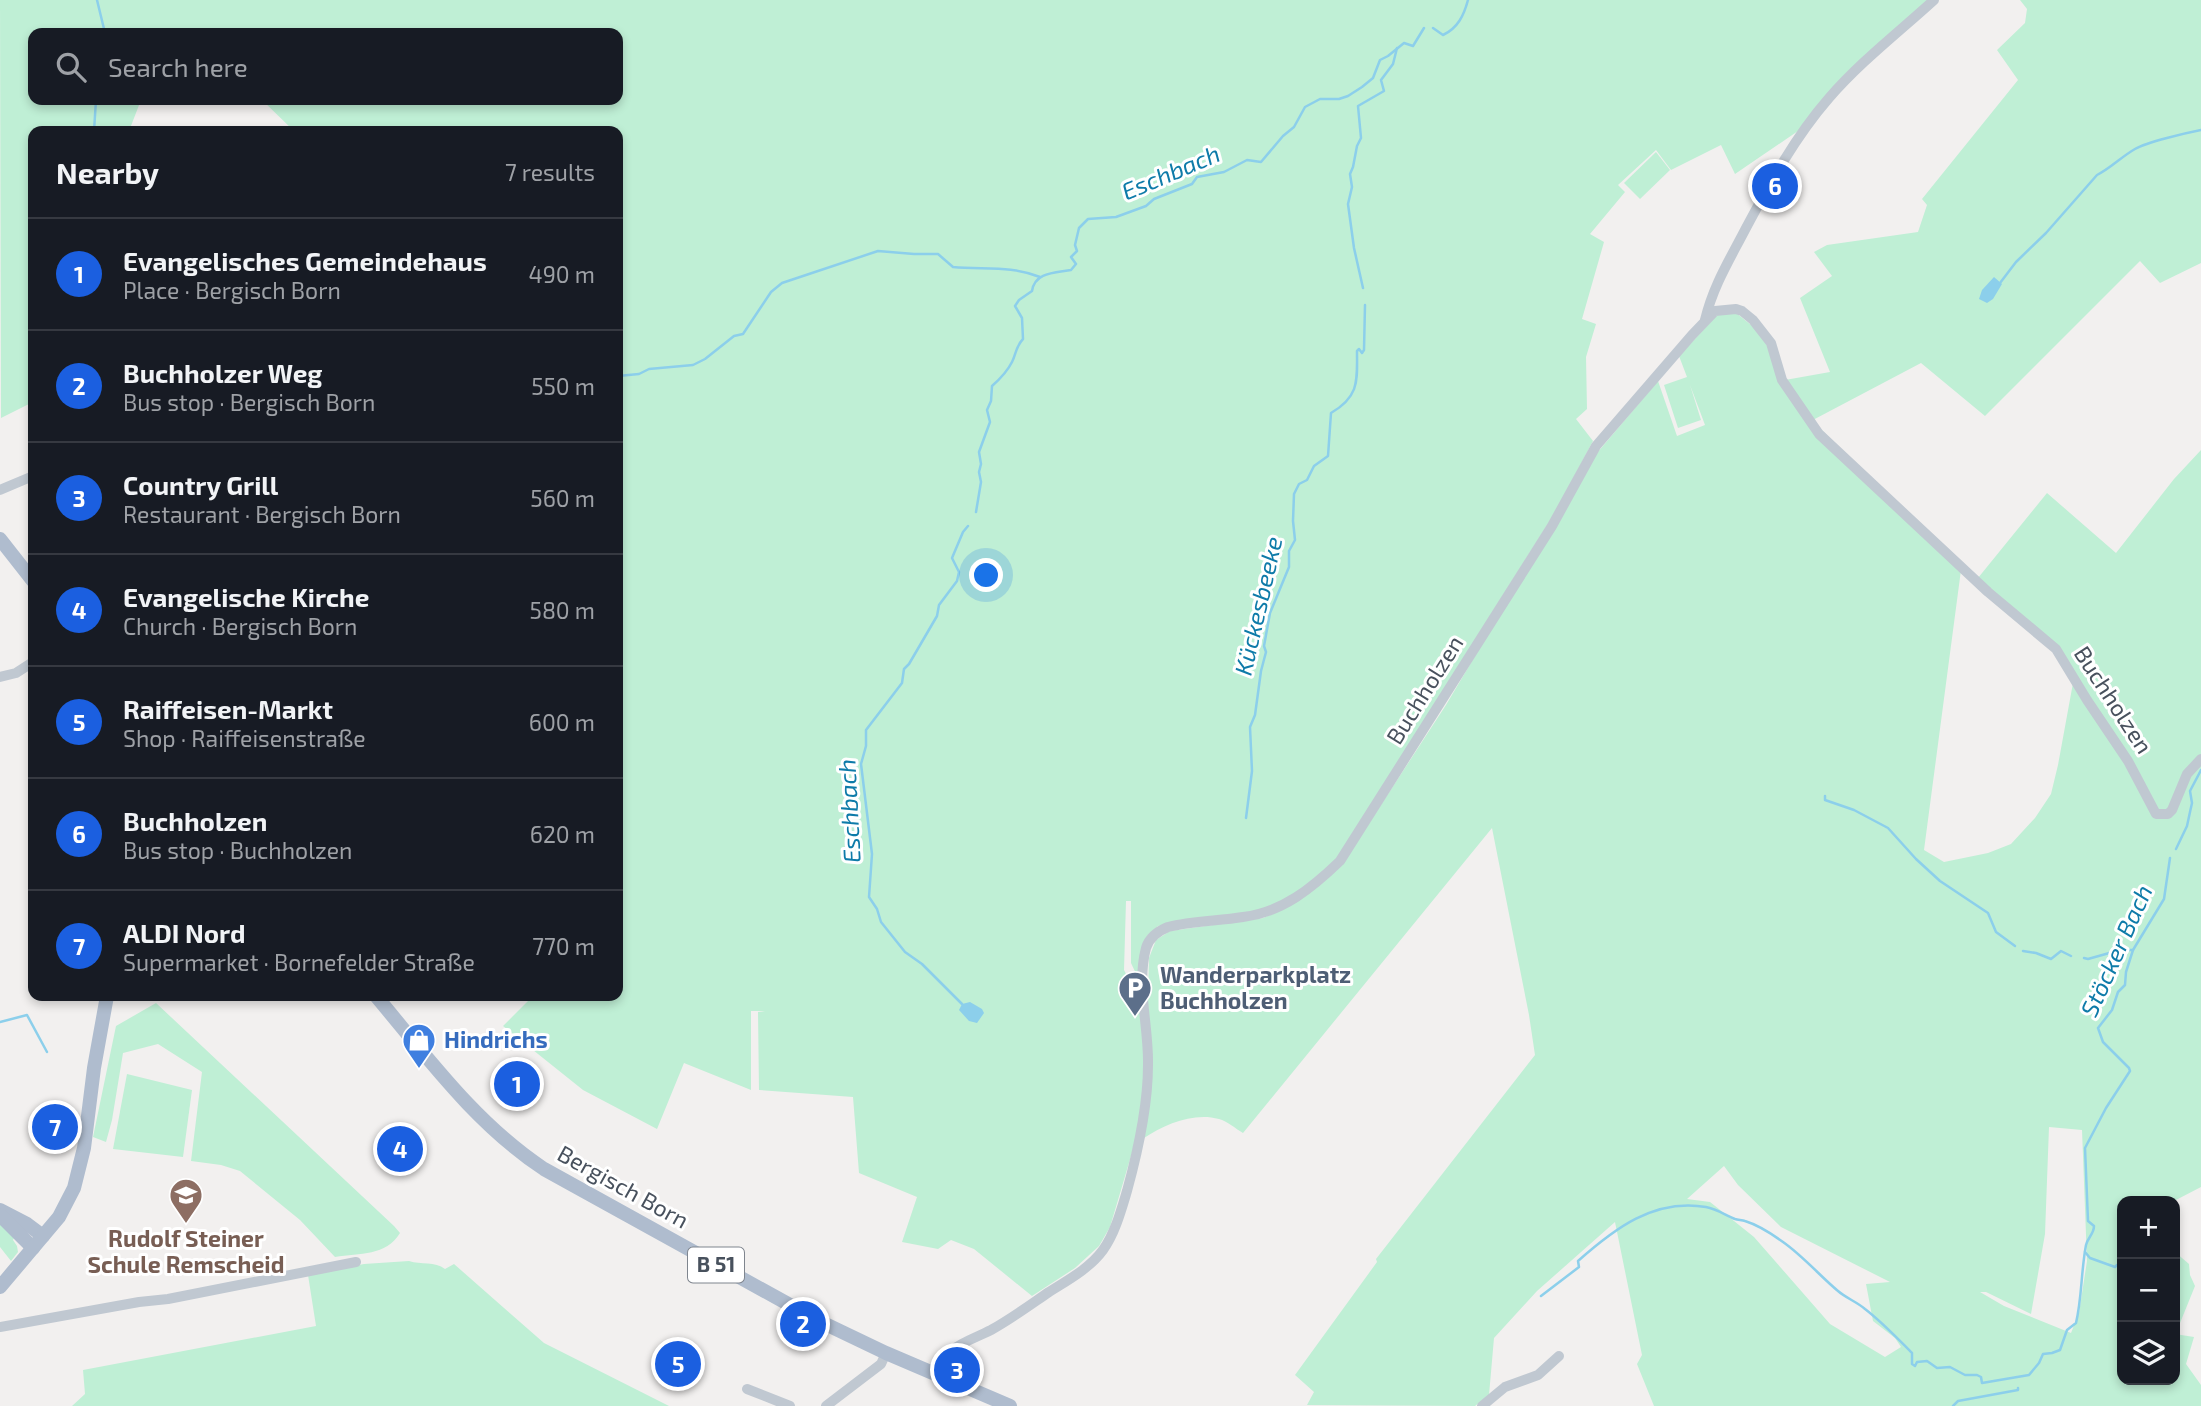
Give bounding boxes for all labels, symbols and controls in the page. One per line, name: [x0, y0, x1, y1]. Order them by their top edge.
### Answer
search box: [28, 28, 623, 105]
icon: search: [52, 48, 90, 86]
text: Search here: [108, 51, 248, 82]
water label: Eschbach: [1117, 138, 1224, 205]
text: Nearby: [56, 154, 159, 190]
text: 7 results: [505, 158, 595, 186]
pin: 6: [1752, 160, 1798, 212]
text: Evangelisches Gemeindehaus: [123, 245, 487, 276]
text: 1: [74, 260, 84, 288]
text: 490 m: [529, 260, 595, 288]
text: Place · Bergisch Born: [123, 276, 341, 304]
text: Buchholzer Weg: [123, 357, 322, 388]
text: 2: [72, 372, 86, 400]
text: 550 m: [531, 372, 595, 400]
text: Bus stop · Bergisch Born: [123, 388, 375, 416]
text: Country Grill: [123, 469, 278, 500]
text: 3: [72, 484, 86, 512]
text: 560 m: [530, 484, 595, 512]
text: Restaurant · Bergisch Born: [123, 500, 401, 528]
water label: Kückesbeeke: [1227, 533, 1288, 678]
your location: [969, 558, 1003, 592]
text: Evangelische Kirche: [123, 581, 369, 612]
text: 4: [72, 596, 86, 624]
text: 580 m: [530, 596, 595, 624]
text: Church · Bergisch Born: [123, 612, 357, 640]
street label: Buchholzen: [1380, 630, 1469, 749]
street label: Buchholzen: [2069, 640, 2159, 759]
text: Raiffeisen-Markt: [123, 693, 333, 724]
text: 5: [73, 708, 85, 736]
text: 600 m: [529, 708, 595, 736]
text: Shop · Raiffeisenstraße: [123, 724, 366, 752]
water label: Eschbach: [831, 758, 866, 864]
text: Buchholzen: [123, 805, 267, 836]
text: 6: [72, 820, 86, 848]
text: 620 m: [530, 820, 595, 848]
text: Bus stop · Buchholzen: [123, 836, 352, 864]
water label: Stöcker Bach: [2074, 880, 2158, 1021]
text: ALDI Nord: [123, 917, 246, 948]
text: 7: [73, 932, 85, 960]
text: 770 m: [532, 932, 595, 960]
text: Supermarket · Bornefelder Straße: [123, 948, 475, 976]
place label: Wanderparkplatz Buchholzen: [1160, 960, 1351, 1014]
parking icon: Wanderparkplatz Buchholzen: [1116, 969, 1154, 1018]
shop icon: Hindrichs: [400, 1021, 438, 1070]
place label: Hindrichs: [444, 1025, 548, 1053]
pin: 1: [494, 1058, 540, 1110]
pin: 7: [32, 1101, 78, 1153]
pin: 4: [377, 1123, 423, 1175]
street label: Bergisch Born: [553, 1139, 694, 1234]
school or university icon: Rudolf Steiner Schule Remscheid: [167, 1176, 205, 1225]
map controls: [2117, 1196, 2180, 1385]
button: +: [2117, 1196, 2180, 1259]
place label: Rudolf Steiner Schule Remscheid: [88, 1224, 284, 1278]
road number: B 51: [688, 1248, 744, 1282]
button: −: [2117, 1259, 2180, 1322]
pin: 2: [780, 1298, 826, 1350]
button: layers: [2117, 1322, 2180, 1385]
pin: 5: [655, 1338, 701, 1390]
pin: 3: [934, 1344, 980, 1396]

